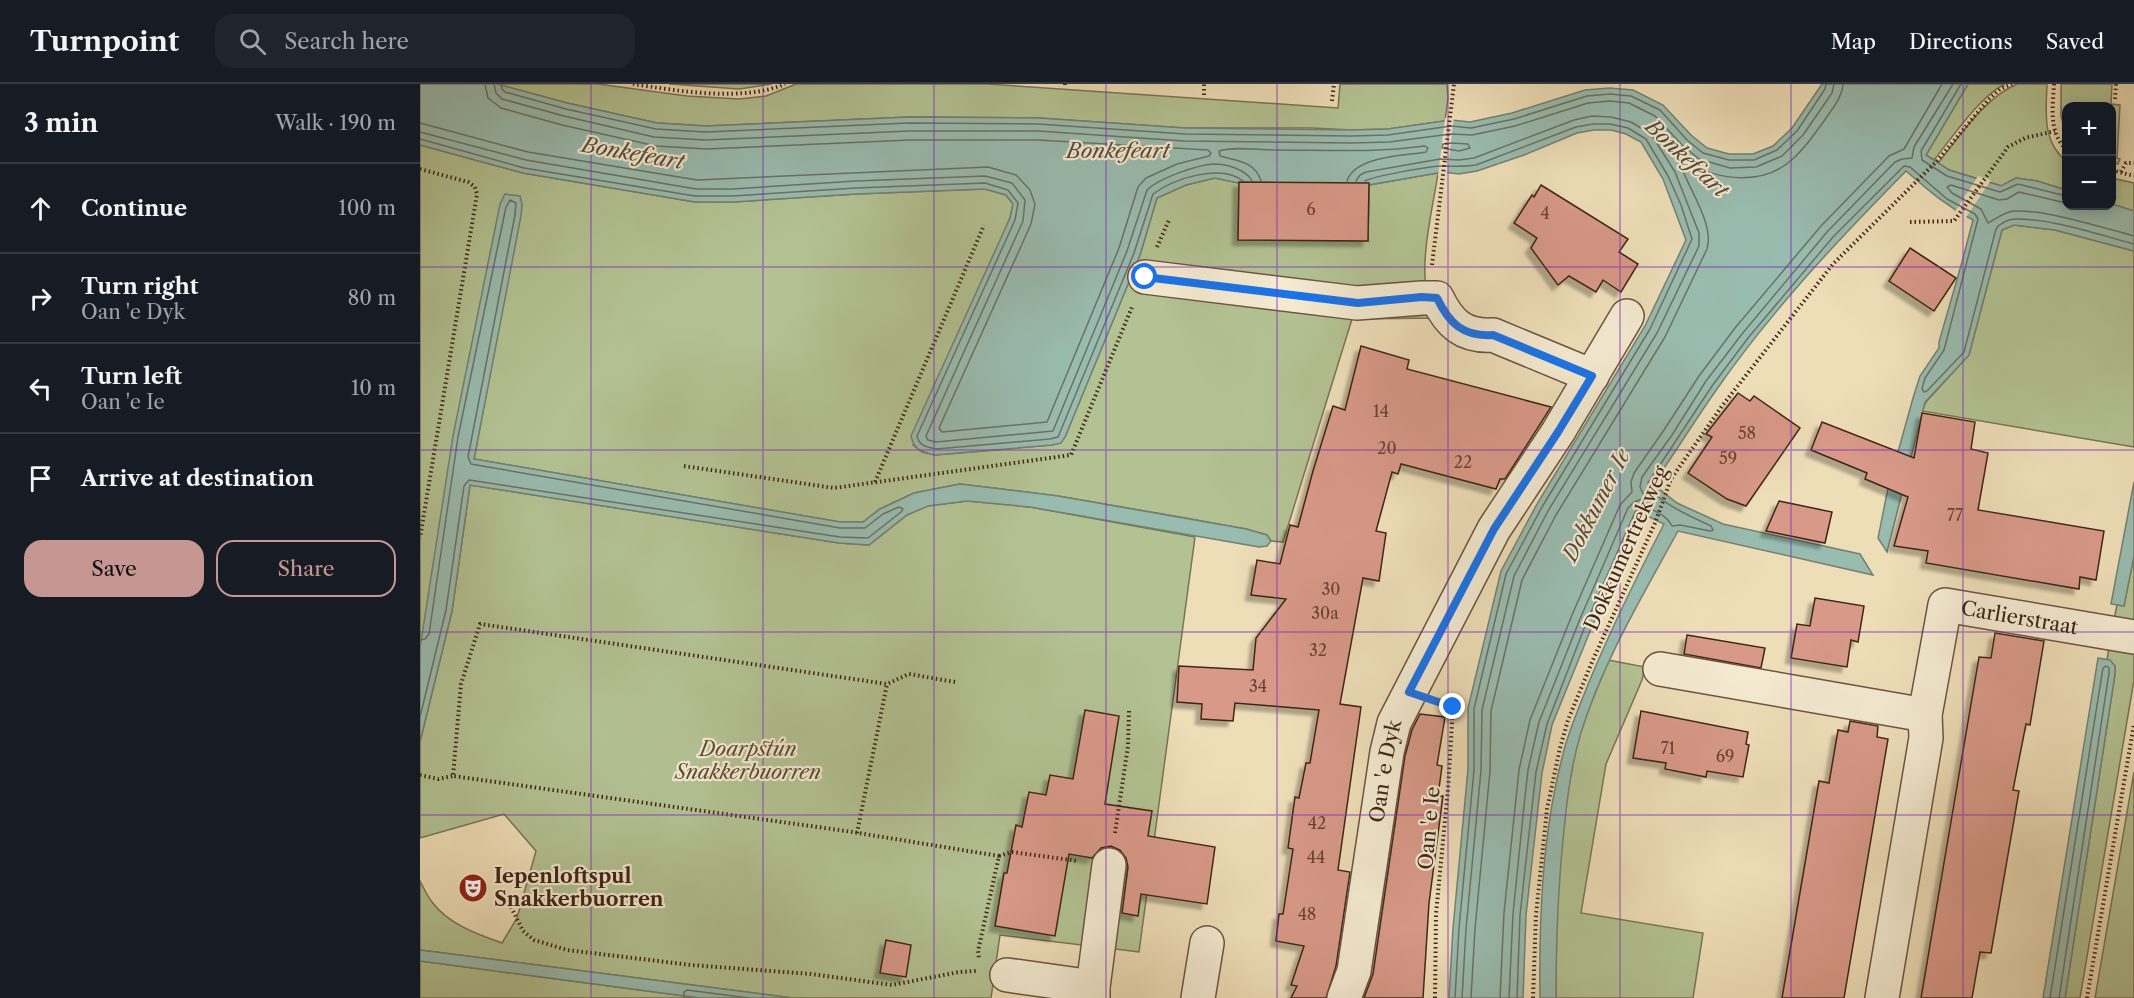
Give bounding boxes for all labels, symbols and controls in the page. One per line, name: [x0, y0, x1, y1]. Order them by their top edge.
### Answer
search box: [215, 14, 635, 68]
text: Turnpoint: [30, 24, 179, 58]
icon: search: [236, 25, 269, 58]
text: Search here: [284, 28, 409, 55]
text: Map: [1831, 29, 1876, 54]
text: Directions: [1909, 29, 2013, 54]
text: Saved: [2046, 29, 2104, 54]
map controls: [2062, 102, 2116, 210]
button: +: [2062, 102, 2116, 156]
text: 3 min: [24, 107, 98, 139]
text: Walk · 190 m: [275, 111, 396, 135]
water label: Bonkefeart: [1639, 112, 1735, 203]
water label: Bonkefeart: [578, 131, 688, 175]
water label: Bonkefeart: [1064, 138, 1171, 163]
button: −: [2062, 156, 2116, 210]
icon: ahead: [24, 192, 57, 225]
text: Continue: [81, 195, 187, 222]
text: 100 m: [338, 196, 396, 220]
house number: 6: [1306, 199, 1316, 219]
house number: 4: [1540, 203, 1550, 223]
route start: [1131, 263, 1157, 289]
text: Turn right: [81, 273, 199, 300]
icon: right: [24, 282, 57, 315]
text: 80 m: [348, 286, 396, 310]
text: Oan 'e Dyk: [81, 300, 185, 324]
text: Turn left: [81, 363, 182, 390]
icon: left: [24, 372, 57, 405]
text: 10 m: [351, 376, 396, 400]
text: Oan 'e Ie: [81, 390, 165, 414]
house number: 14: [1373, 401, 1389, 421]
house number: 58: [1738, 423, 1756, 443]
house number: 20: [1377, 438, 1397, 458]
water label: Dokkumer Ie: [1556, 444, 1635, 567]
house number: 59: [1719, 448, 1737, 468]
house number: 22: [1454, 452, 1472, 472]
icon: arrive: [24, 462, 57, 495]
street label: Dokkumertrekweg: [1579, 462, 1673, 634]
text: Arrive at destination: [81, 465, 314, 492]
house number: 77: [1947, 505, 1963, 525]
button: Save: [24, 540, 204, 597]
button: Share: [216, 540, 396, 597]
house number: 30: [1322, 579, 1340, 599]
street label: Carlierstraat: [1959, 596, 2080, 639]
house number: 30a: [1311, 603, 1339, 623]
house number: 32: [1309, 640, 1327, 660]
house number: 34: [1249, 676, 1267, 696]
route end: [1439, 693, 1465, 719]
street label: Oan 'e Dyk: [1365, 716, 1407, 824]
park label: Doarpstún Snakkerbuorren: [674, 737, 821, 784]
house number: 71: [1661, 738, 1676, 758]
house number: 69: [1716, 746, 1734, 766]
street label: Oan 'e Ie: [1413, 785, 1445, 871]
house number: 42: [1308, 813, 1326, 833]
house number: 44: [1307, 847, 1325, 867]
place label: Iepenloftspul Snakkerbuorren: [494, 864, 664, 911]
theatre icon: Iepenloftspul Snakkerbuorren: [457, 872, 489, 904]
house number: 48: [1298, 904, 1316, 924]

